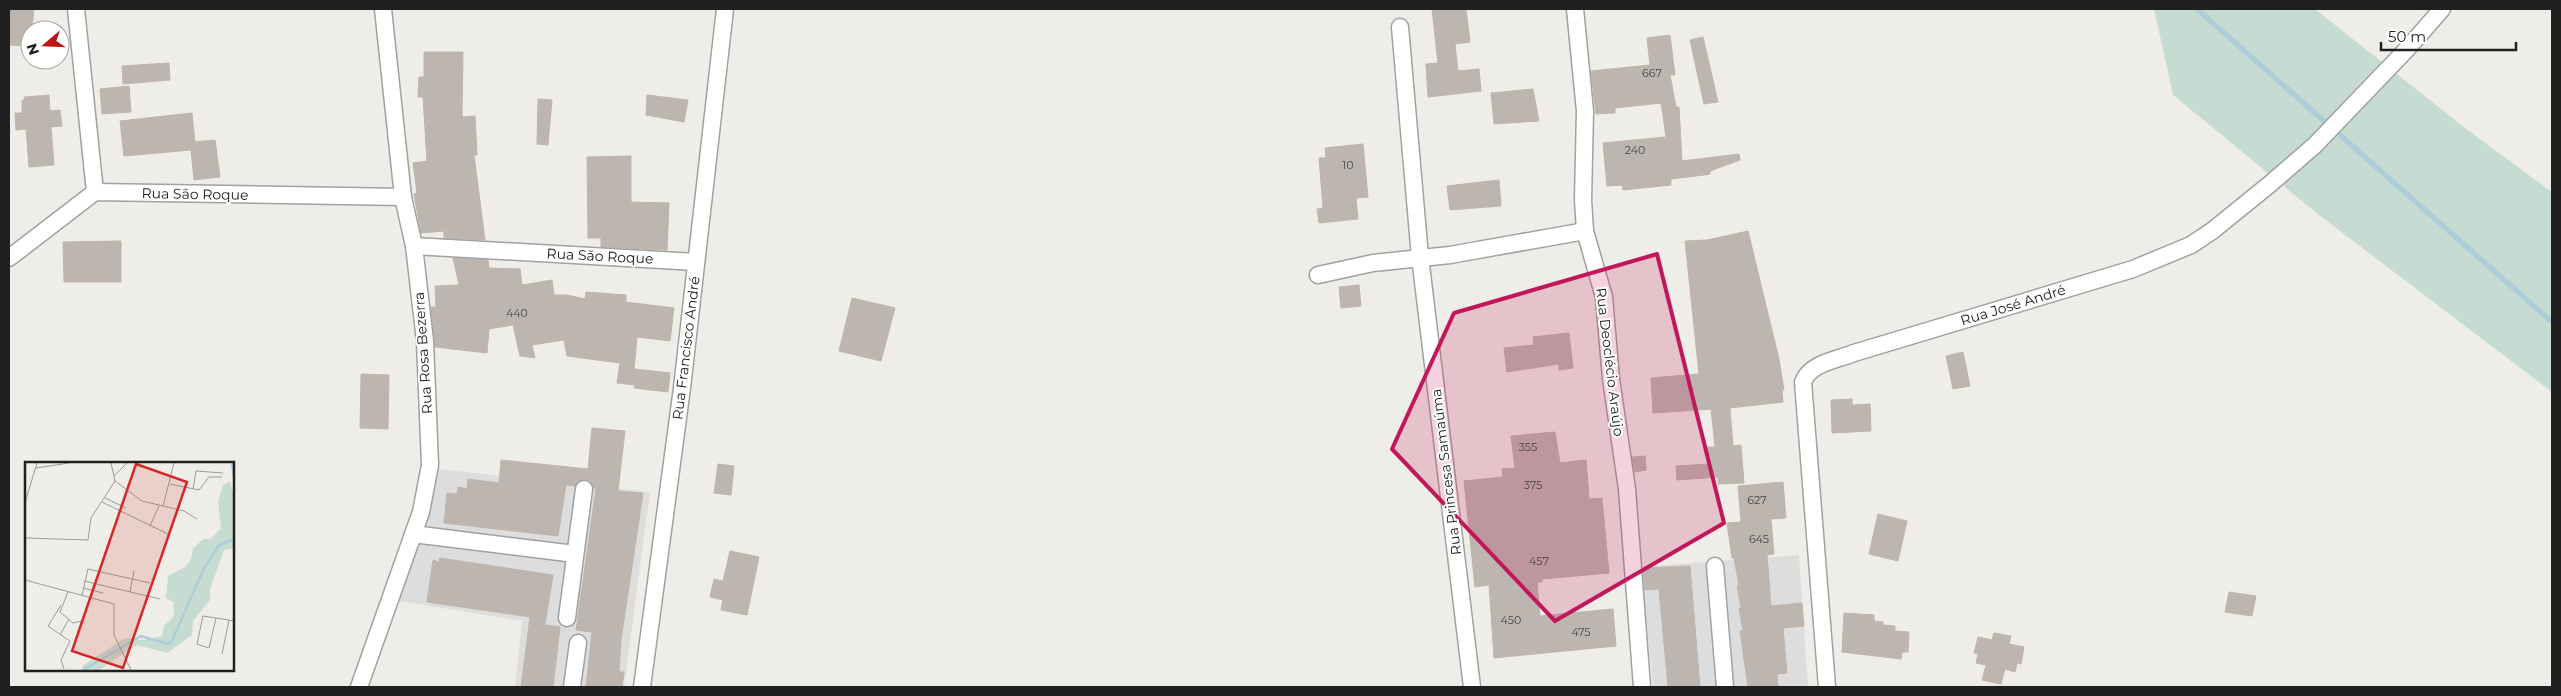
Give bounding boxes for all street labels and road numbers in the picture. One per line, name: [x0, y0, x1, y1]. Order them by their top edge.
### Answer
street label: Rua São Roque: [141, 184, 249, 204]
street label: Rua São Roque: [546, 244, 654, 268]
street label: Rua Francisco André: [668, 275, 704, 421]
street label: Rua José André: [1958, 280, 2068, 330]
street label: Rua Deoclécio Araújo: [1592, 287, 1628, 438]
street label: Rua Rosa Bezerra: [410, 291, 436, 415]
street label: Rua Princesa Samaúma: [1427, 388, 1465, 556]

